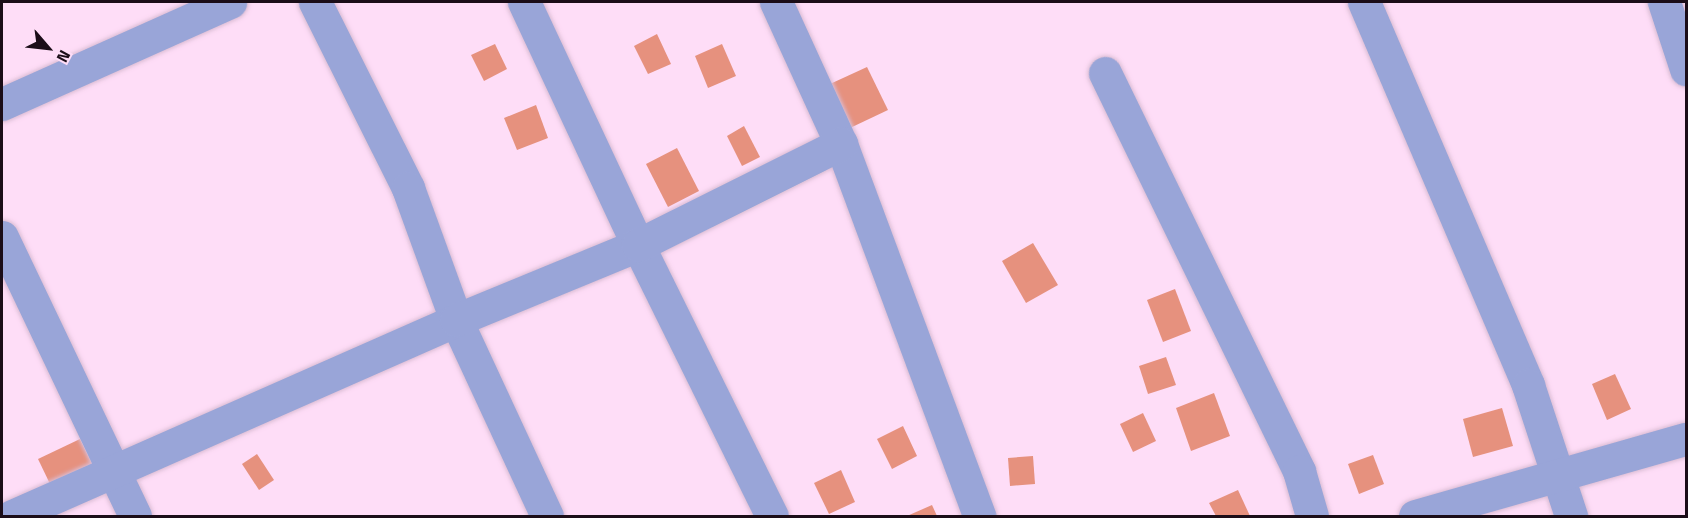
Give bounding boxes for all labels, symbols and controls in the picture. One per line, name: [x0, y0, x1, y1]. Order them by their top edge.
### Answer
north arrow: [18, 18, 78, 78]
text: N: [51, 46, 77, 67]

